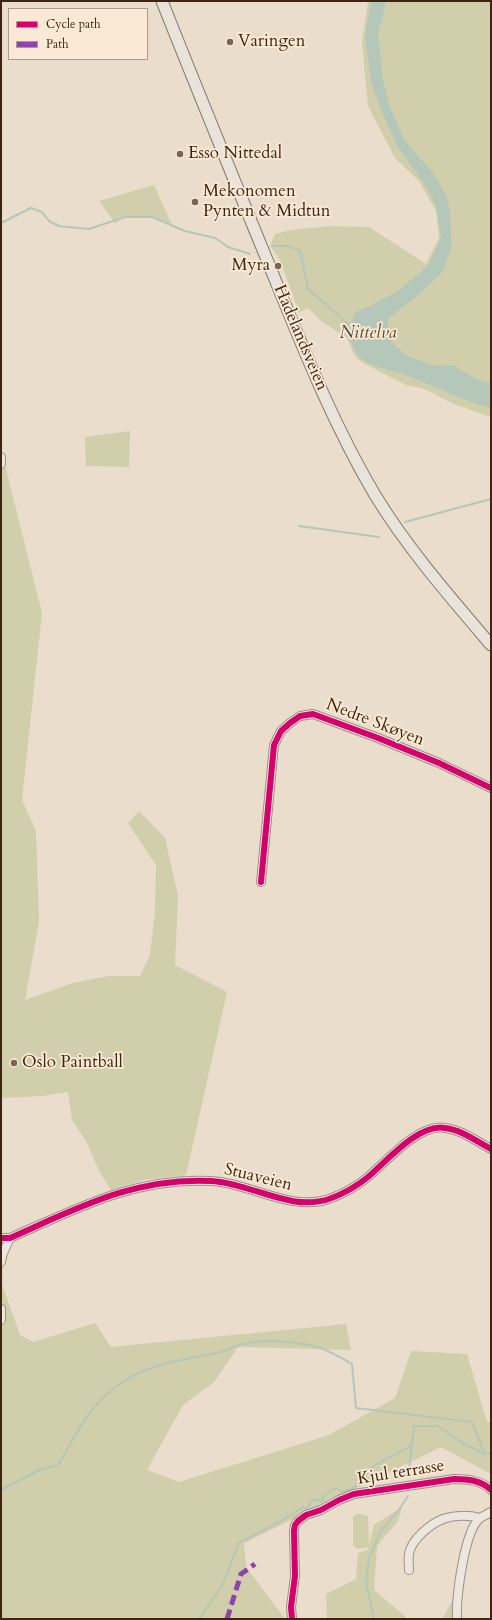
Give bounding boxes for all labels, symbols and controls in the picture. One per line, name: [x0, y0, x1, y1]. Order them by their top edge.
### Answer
legend: [8, 8, 148, 60]
text: Cycle path: [46, 16, 101, 32]
place label: Varingen: [238, 32, 305, 52]
text: Path: [46, 36, 69, 52]
marker: Varingen: [225, 37, 235, 47]
place label: Esso Nittedal: [188, 144, 282, 164]
marker: Esso Nittedal: [175, 149, 185, 159]
place label: Mekonomen Pynten & Midtun: [203, 182, 330, 222]
marker: Mekonomen Pynten & Midtun: [190, 197, 200, 207]
place label: Myra: [231, 256, 270, 276]
marker: Myra: [273, 261, 283, 271]
street label: Hadelandsveien: [269, 282, 331, 394]
water label: Nittelva: [340, 323, 396, 345]
street label: Nedre Skøyen: [323, 695, 427, 751]
place label: Oslo Paintball: [22, 1053, 123, 1073]
marker: Oslo Paintball: [9, 1058, 19, 1068]
street label: Stuaveien: [222, 1160, 294, 1196]
street label: Kjul terrasse: [356, 1456, 446, 1490]

